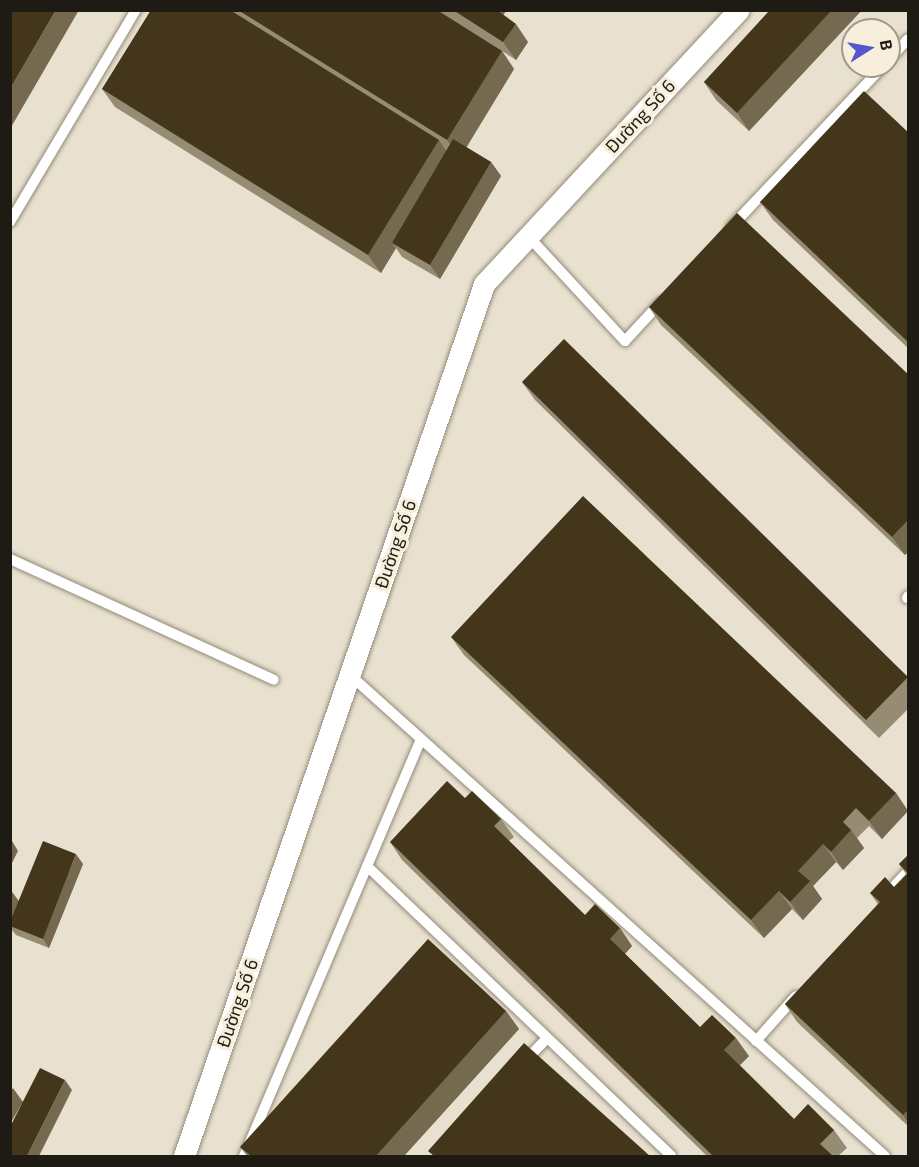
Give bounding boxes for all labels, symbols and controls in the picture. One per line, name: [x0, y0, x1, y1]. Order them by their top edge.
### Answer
north arrow: [841, 18, 901, 78]
text: B: [877, 38, 898, 52]
street label: Đường Số 6: [601, 75, 679, 157]
street label: Đường Số 6: [370, 497, 420, 591]
street label: Đường Số 6: [212, 956, 262, 1050]

